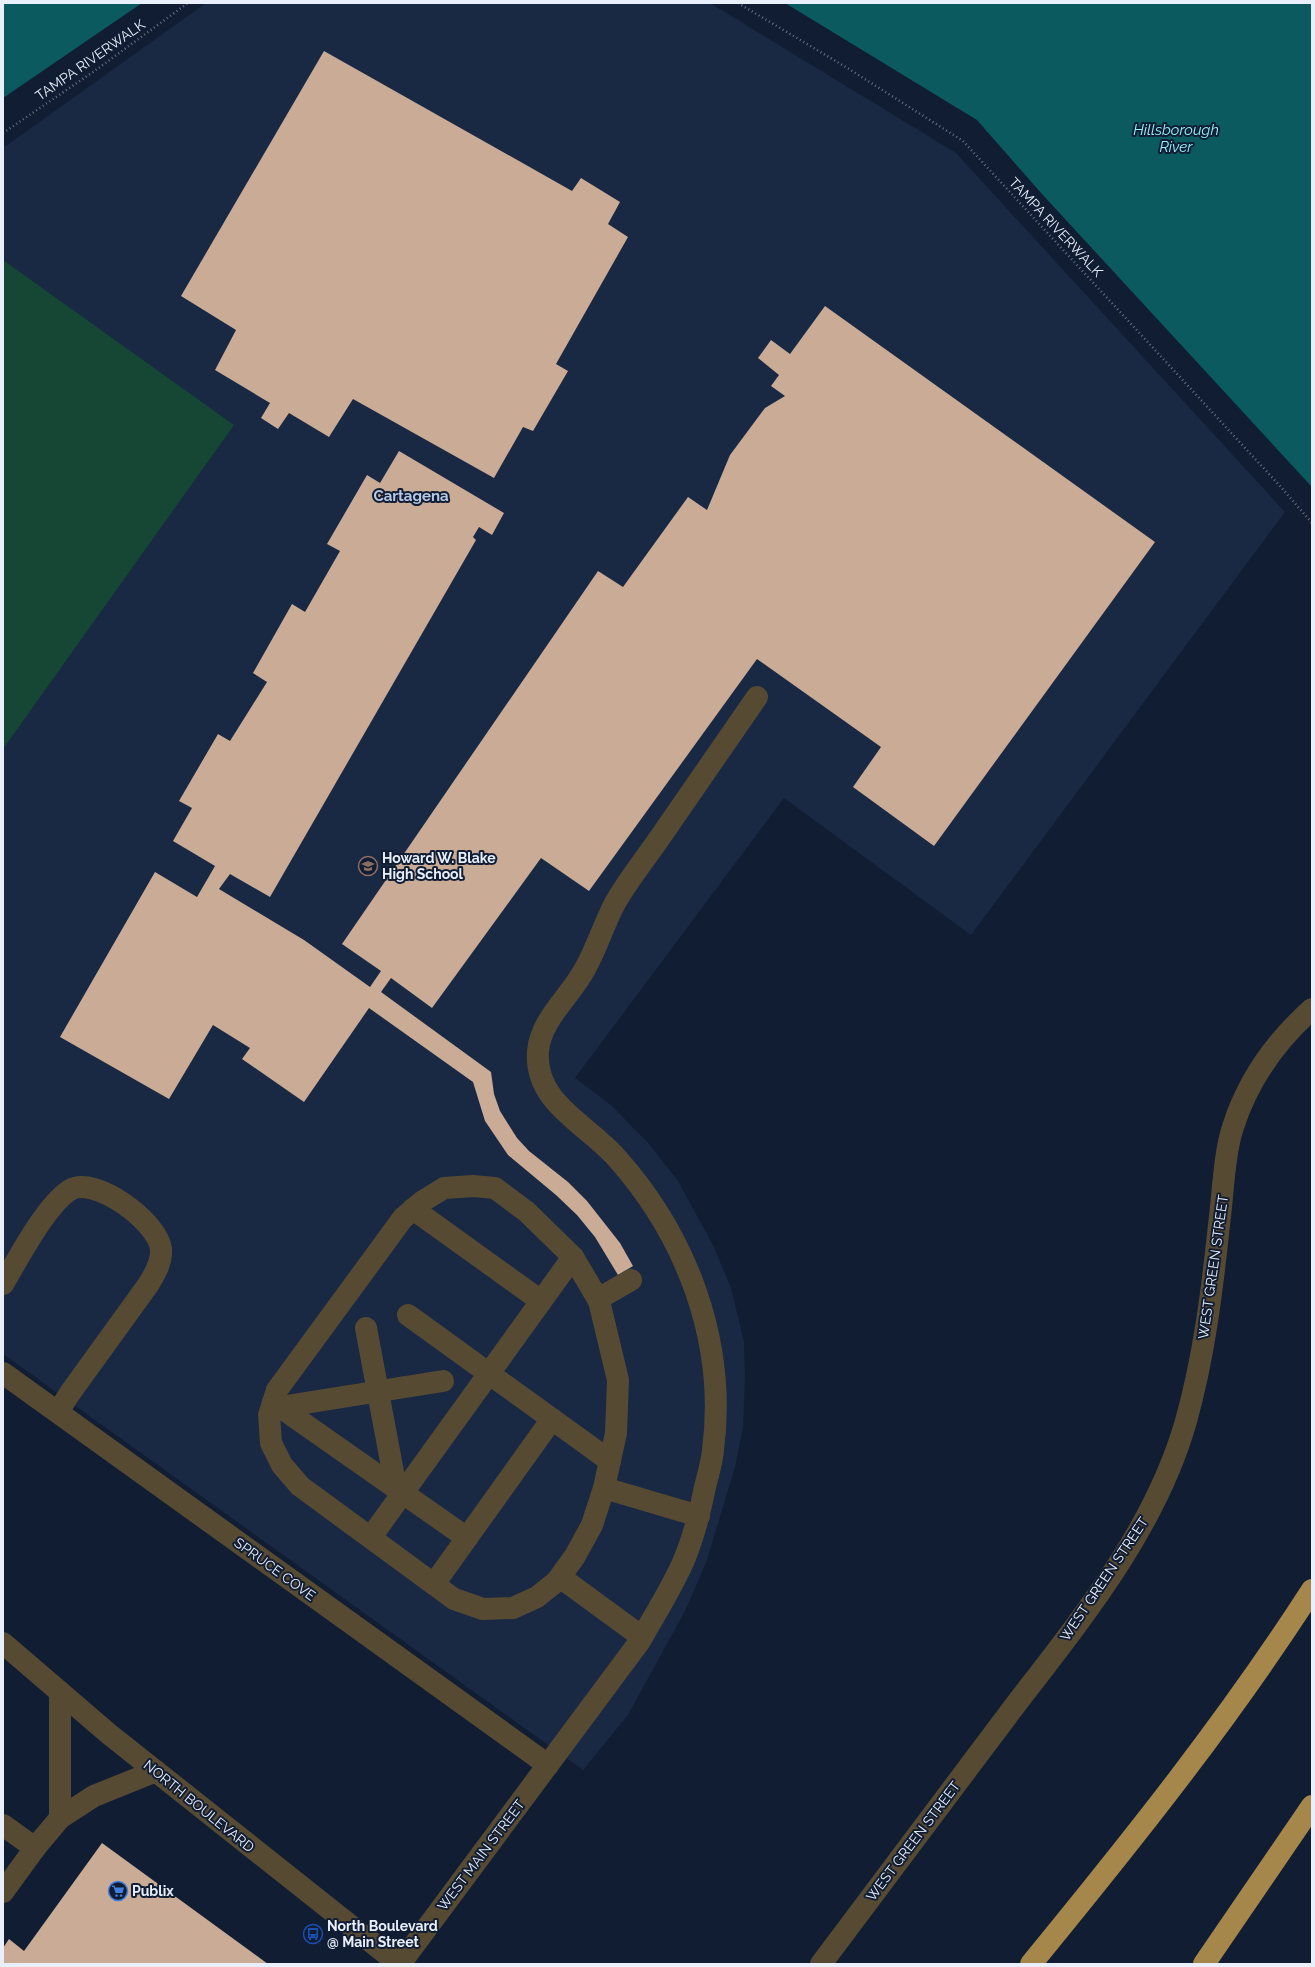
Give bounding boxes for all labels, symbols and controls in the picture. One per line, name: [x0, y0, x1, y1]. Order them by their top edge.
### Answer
street label: TAMPA RIVERWALK: [32, 16, 148, 104]
water label: Hillsborough River: [1133, 121, 1219, 156]
street label: TAMPA RIVERWALK: [1006, 174, 1106, 280]
district label: Cartagena: [373, 487, 449, 505]
place label: Howard W. Blake High School: [382, 850, 496, 882]
school or university icon: Howard W. Blake High School: [357, 855, 379, 877]
street label: WEST GREEN STREET: [1195, 1193, 1231, 1340]
street label: WEST GREEN STREET: [1057, 1514, 1152, 1644]
street label: SPRUCE COVE: [231, 1534, 319, 1604]
street label: NORTH BOULEVARD: [141, 1757, 257, 1855]
street label: WEST GREEN STREET: [863, 1778, 963, 1904]
street label: WEST MAIN STREET: [434, 1796, 528, 1914]
supermarket icon: Publix: [107, 1880, 129, 1902]
place label: Publix: [132, 1883, 174, 1899]
place label: North Boulevard @ Main Street: [327, 1918, 438, 1950]
bus stop icon: North Boulevard @ Main Street: [302, 1923, 324, 1945]

